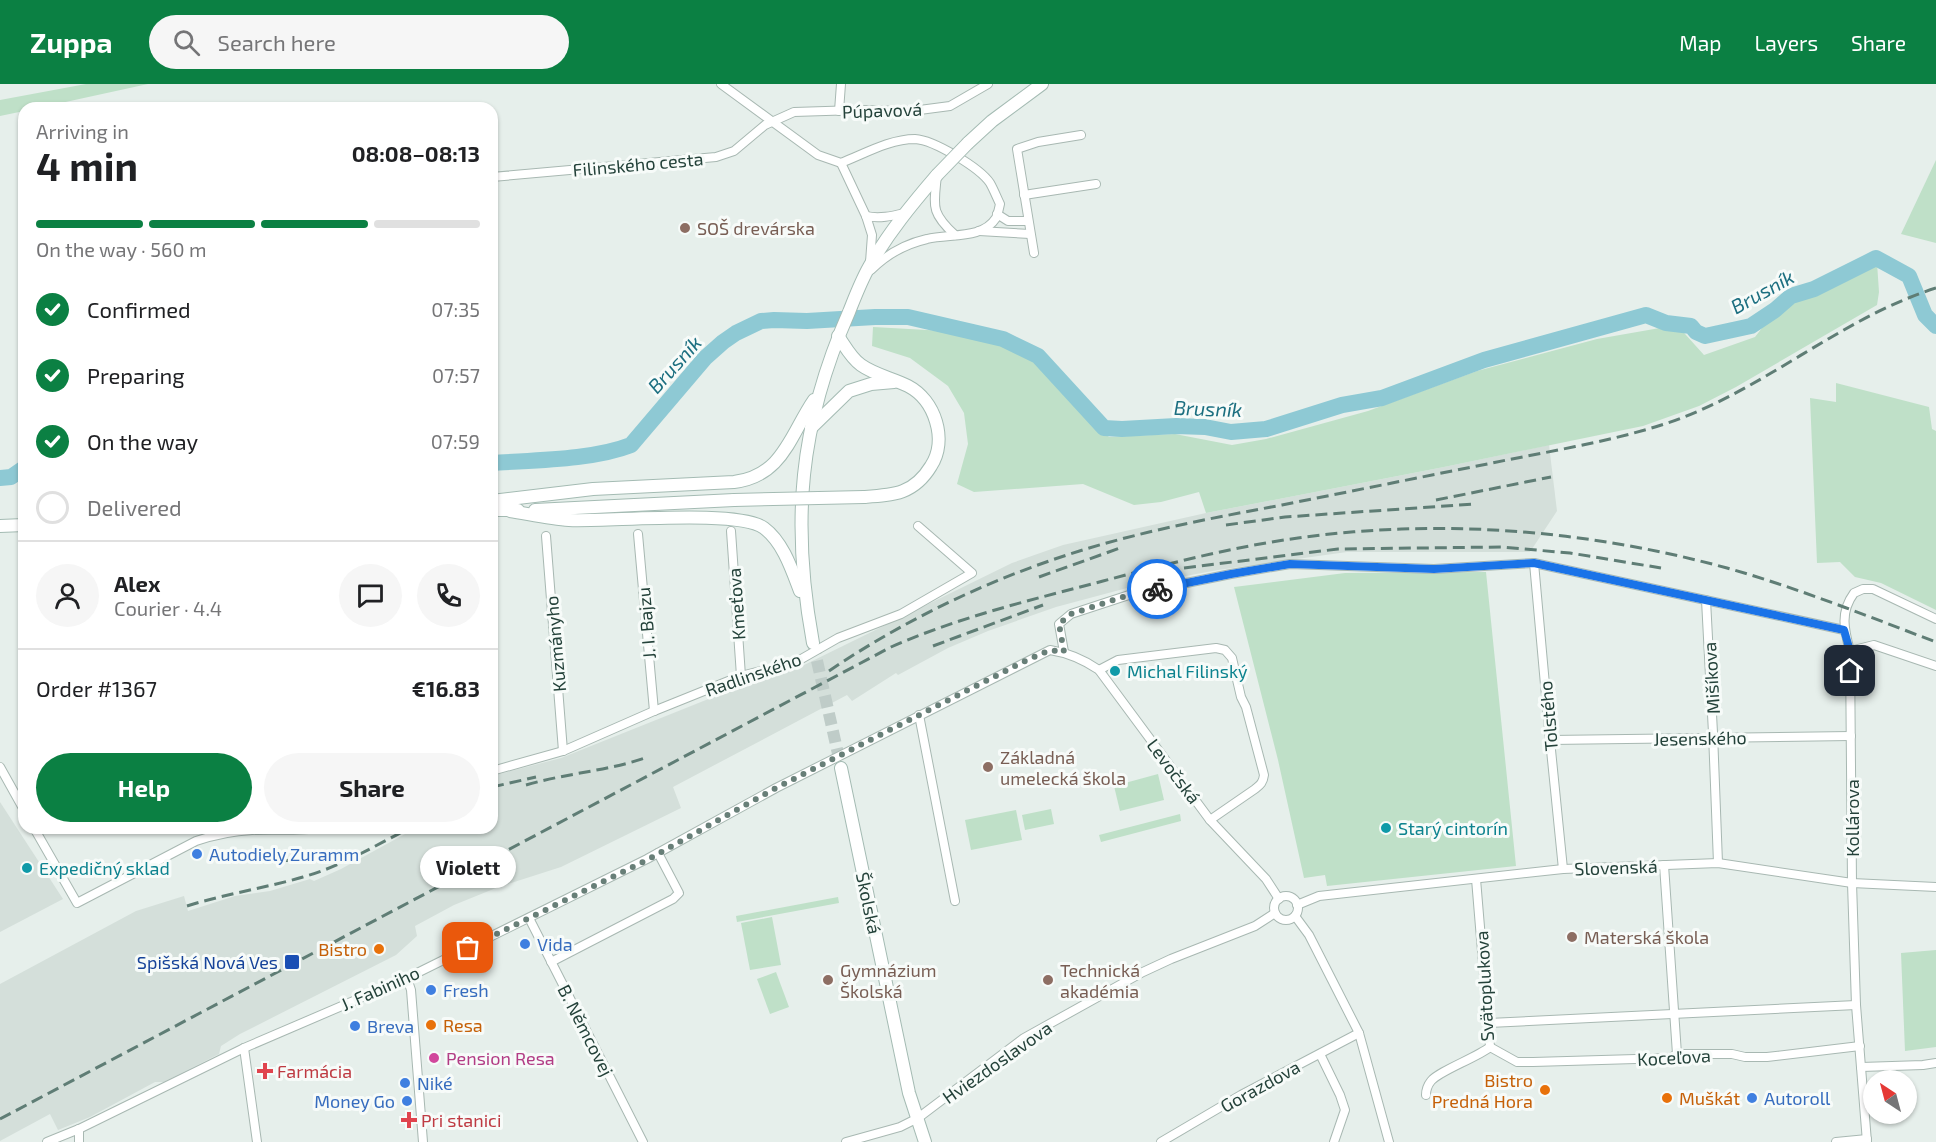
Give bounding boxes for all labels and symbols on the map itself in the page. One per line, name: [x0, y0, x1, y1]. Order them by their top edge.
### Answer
street label: Púpavová: [842, 98, 922, 122]
street label: Filinského cesta: [572, 147, 704, 181]
place label: SOŠ drevárska: [697, 217, 815, 239]
marker: SOŠ drevárska: [678, 221, 692, 235]
water label: Brusník: [1726, 264, 1798, 318]
water label: Brusník: [642, 330, 706, 398]
water label: Brusník: [1173, 395, 1243, 421]
courier: [1127, 559, 1187, 619]
street label: Kmeťova: [723, 567, 749, 641]
street label: J. I. Bajzu: [632, 586, 660, 660]
street label: Kuzmányho: [540, 595, 570, 693]
street label: Mišíkova: [1698, 641, 1724, 715]
pin: [1824, 645, 1875, 696]
street label: Radlinského: [702, 647, 804, 701]
place label: Michal Filinský: [1127, 660, 1248, 682]
marker: Michal Filinský: [1108, 664, 1122, 678]
street label: Tolstého: [1534, 680, 1562, 752]
street label: Jesenského: [1653, 726, 1747, 750]
street label: Levočská: [1143, 734, 1205, 808]
place label: Základná umelecká škola: [1000, 746, 1126, 789]
marker: Základná umelecká škola: [981, 760, 995, 774]
street label: Kollárova: [1841, 779, 1863, 857]
place label: Starý cintorín: [1398, 817, 1508, 839]
marker: Starý cintorín: [1379, 821, 1393, 835]
place label: Autodiely Zuramm: [209, 843, 359, 865]
callout: Violett: [420, 846, 516, 888]
marker: Autodiely Zuramm: [190, 847, 204, 861]
street label: Slovenská: [1574, 855, 1658, 879]
place label: Expedičný sklad: [39, 857, 170, 879]
marker: Expedičný sklad: [20, 861, 34, 875]
street label: Školská: [852, 870, 886, 936]
pin: [442, 922, 493, 973]
place label: Materská škola: [1584, 926, 1709, 948]
street label: Svätoplukova: [1470, 930, 1498, 1042]
marker: Materská škola: [1565, 930, 1579, 944]
place label: Vida: [537, 933, 573, 955]
marker: Vida: [518, 937, 532, 951]
place label: Bistro: [318, 938, 367, 960]
marker: Bistro: [372, 942, 386, 956]
place label: Spišská Nová Ves: [137, 951, 278, 973]
marker: Spišská Nová Ves: [283, 953, 301, 971]
place label: Gymnázium Školská: [840, 959, 937, 1002]
place label: Technická akadémia: [1060, 959, 1140, 1002]
street label: J. Fabiniho: [337, 961, 423, 1015]
marker: Gymnázium Školská: [821, 973, 835, 987]
marker: Technická akadémia: [1041, 973, 1055, 987]
place label: Fresh: [443, 979, 489, 1001]
street label: B. Němcovej: [554, 981, 618, 1079]
marker: Fresh: [424, 983, 438, 997]
place label: Resa: [443, 1014, 483, 1036]
place label: Breva: [367, 1015, 414, 1037]
street label: Hviezdoslavova: [938, 1016, 1056, 1108]
marker: Resa: [424, 1018, 438, 1032]
marker: Breva: [348, 1019, 362, 1033]
street label: Koceľova: [1637, 1044, 1711, 1070]
place label: Pension Resa: [446, 1047, 555, 1069]
marker: Pension Resa: [427, 1051, 441, 1065]
street label: Gorazdova: [1216, 1055, 1304, 1117]
place label: Farmácia: [277, 1060, 352, 1082]
marker: Farmácia: [258, 1064, 272, 1078]
place label: Bistro Predná Hora: [1432, 1069, 1533, 1112]
north arrow: [1863, 1070, 1917, 1124]
place label: Niké: [417, 1072, 453, 1094]
marker: Niké: [398, 1076, 412, 1090]
marker: Bistro Predná Hora: [1538, 1083, 1552, 1097]
place label: Muškát: [1679, 1087, 1740, 1109]
place label: Autoroll: [1764, 1087, 1831, 1109]
place label: Money Go: [314, 1090, 395, 1112]
marker: Muškát: [1660, 1091, 1674, 1105]
marker: Autoroll: [1745, 1091, 1759, 1105]
marker: Money Go: [400, 1094, 414, 1108]
place label: Pri stanici: [421, 1109, 501, 1131]
marker: Pri stanici: [402, 1113, 416, 1127]

